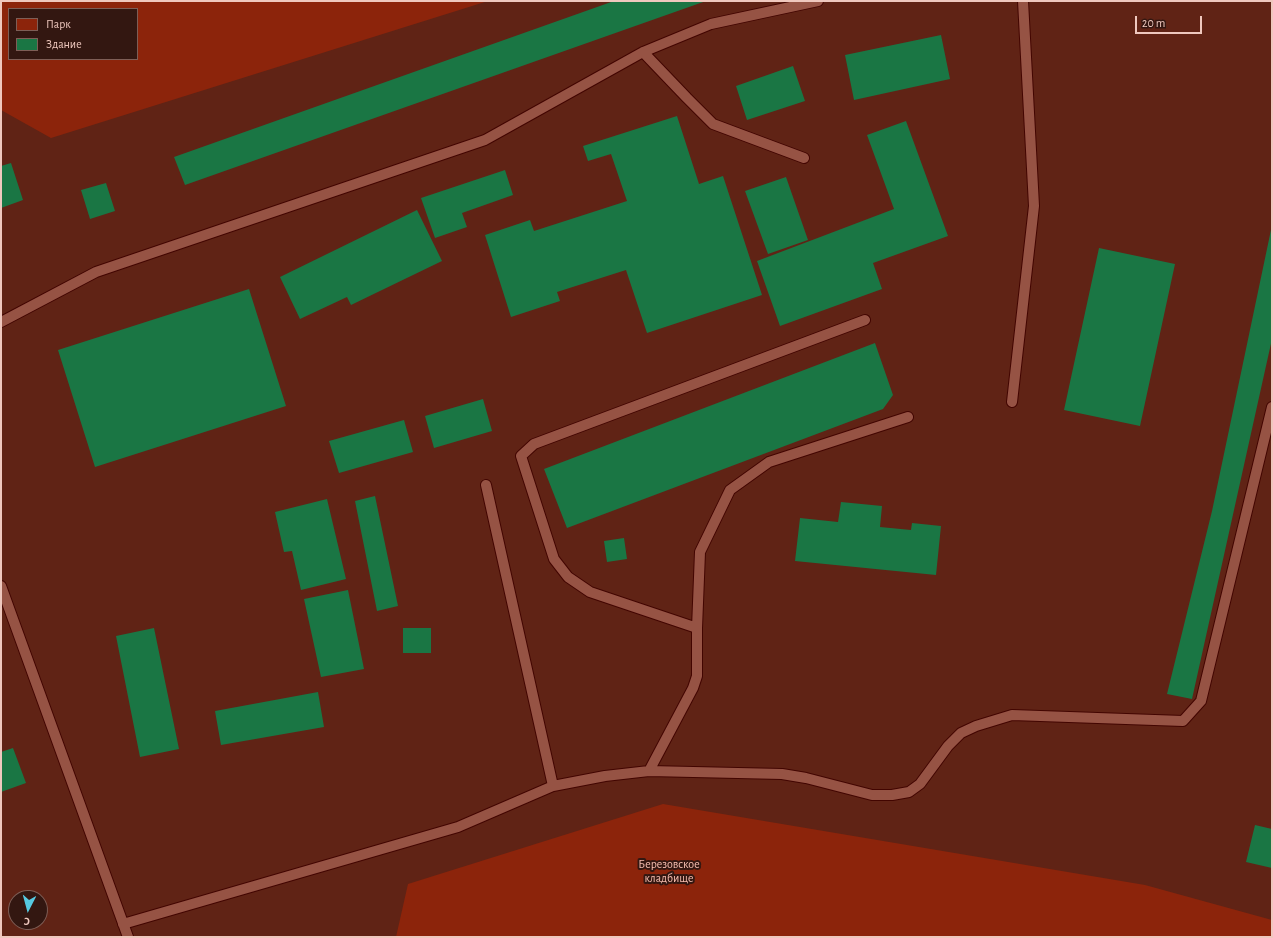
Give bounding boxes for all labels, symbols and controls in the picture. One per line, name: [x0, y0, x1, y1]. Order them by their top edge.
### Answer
legend: [8, 8, 138, 60]
scale bar: [1137, 8, 1204, 34]
text: 20 m: [1142, 17, 1165, 29]
text: Парк: [46, 18, 71, 30]
text: Здание: [46, 38, 82, 50]
park label: Березовское кладбище: [638, 857, 700, 885]
north arrow: [8, 890, 48, 930]
text: С: [23, 916, 30, 927]

